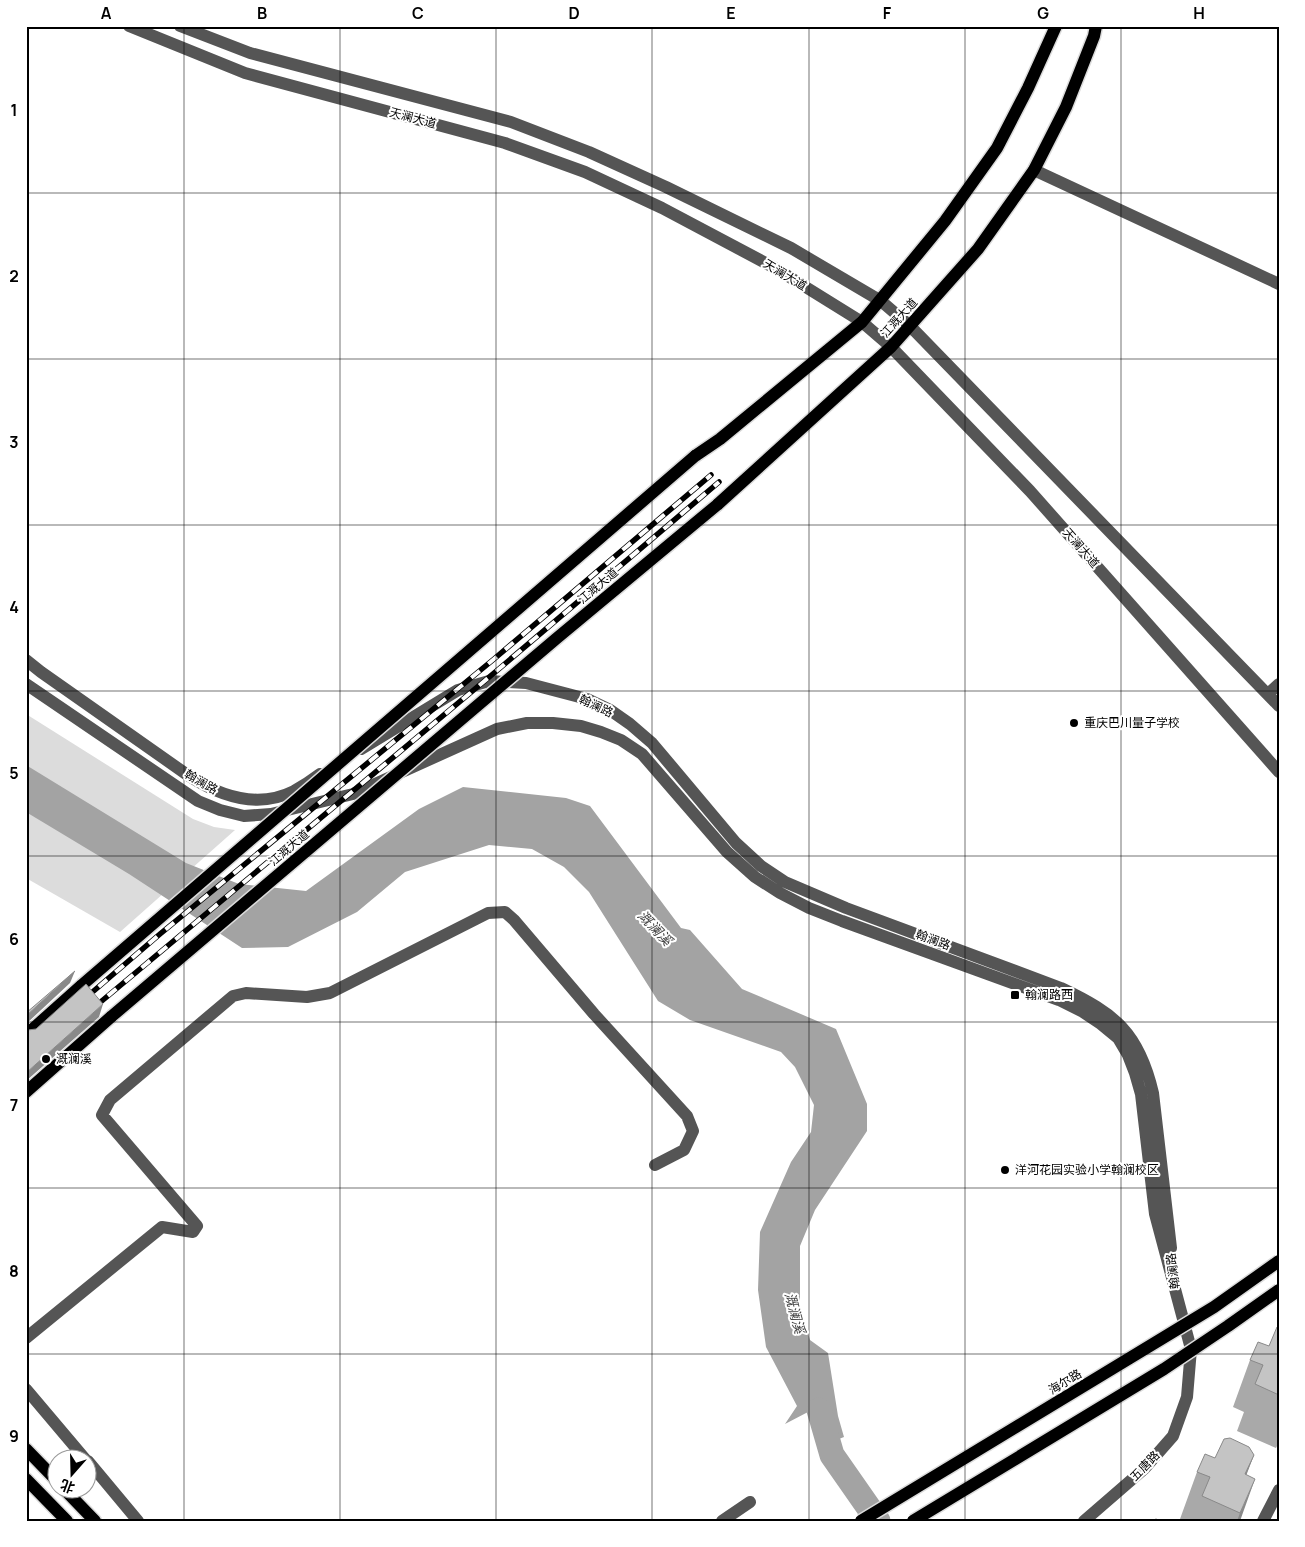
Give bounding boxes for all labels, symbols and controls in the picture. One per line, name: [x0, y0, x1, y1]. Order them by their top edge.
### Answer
text: A: [101, 2, 112, 24]
text: B: [257, 2, 267, 24]
text: C: [412, 2, 424, 24]
text: D: [568, 2, 580, 24]
text: E: [726, 2, 736, 24]
text: F: [883, 2, 892, 24]
text: G: [1037, 2, 1049, 24]
text: H: [1193, 2, 1205, 24]
text: 1: [10, 99, 18, 121]
street label: 天澜大道: [388, 103, 439, 132]
street label: 天澜大道: [760, 255, 810, 294]
text: 2: [9, 265, 19, 287]
street label: 江溉大道: [876, 294, 921, 341]
text: 3: [9, 431, 19, 453]
street label: 天澜大道: [1059, 524, 1104, 571]
street label: 江溉大道: [574, 564, 622, 608]
text: 4: [9, 596, 19, 618]
street label: 翰澜路: [576, 690, 616, 721]
place label: 重庆巴川量子学校: [1084, 714, 1180, 731]
marker: 重庆巴川量子学校: [1068, 717, 1080, 729]
text: 5: [9, 762, 19, 784]
street label: 翰澜路: [181, 765, 221, 798]
street label: 江溉大道: [265, 826, 313, 870]
water label: 溉澜溪: [634, 906, 678, 951]
street label: 翰澜路: [913, 925, 953, 954]
text: 6: [9, 928, 19, 950]
place label: 翰澜路西: [1025, 986, 1073, 1003]
marker: 翰澜路西: [1009, 989, 1021, 1001]
place label: 溉澜溪: [56, 1050, 92, 1067]
marker: 溉澜溪: [40, 1053, 52, 1065]
text: 7: [10, 1094, 18, 1116]
place label: 洋河花园实验小学翰澜校区: [1015, 1161, 1159, 1178]
marker: 洋河花园实验小学翰澜校区: [999, 1164, 1011, 1176]
street label: 翰澜路: [1162, 1252, 1183, 1290]
text: 8: [9, 1260, 19, 1282]
water label: 溉澜溪: [781, 1290, 811, 1338]
street label: 海尔路: [1045, 1365, 1085, 1398]
text: 9: [9, 1425, 19, 1447]
street label: 五唐路: [1126, 1447, 1163, 1485]
north arrow: [48, 1450, 98, 1500]
text: 北: [58, 1475, 77, 1498]

